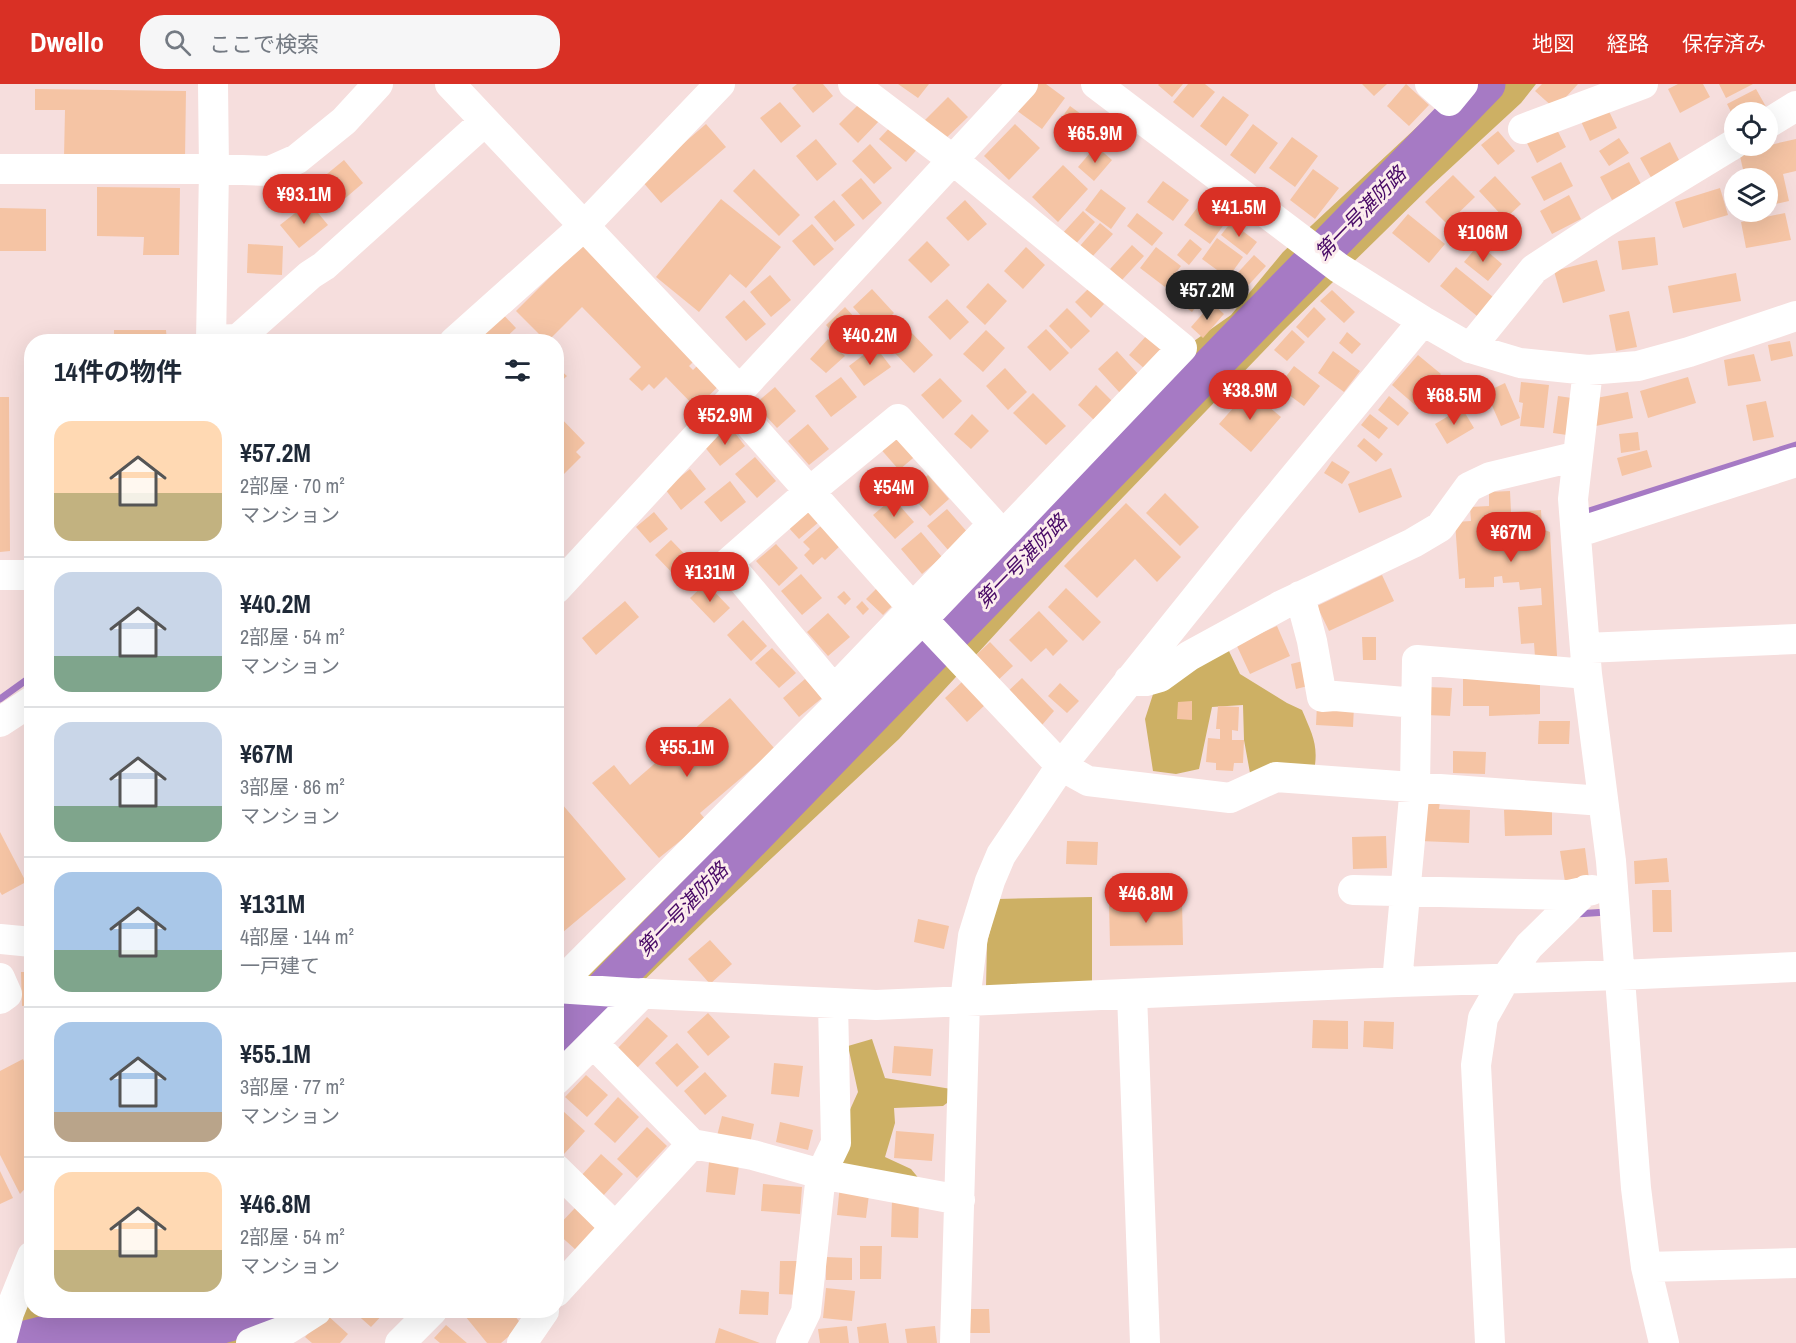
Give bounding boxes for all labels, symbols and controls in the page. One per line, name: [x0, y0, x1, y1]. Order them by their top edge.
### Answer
search box: [140, 15, 560, 69]
text: Dwello: [30, 23, 104, 61]
icon: search: [161, 26, 194, 59]
text: ここで検索: [209, 29, 319, 59]
text: 地図: [1532, 29, 1574, 58]
text: 経路: [1607, 29, 1649, 58]
text: 保存済み: [1682, 29, 1766, 58]
map controls: [1724, 102, 1778, 222]
button: locate: [1724, 102, 1778, 156]
pin: ¥65.9M: [1046, 113, 1144, 164]
text: ¥65.9M: [1068, 119, 1122, 146]
water label: 第一号湛防路: [1309, 159, 1413, 266]
button: layers: [1724, 168, 1778, 222]
pin: ¥93.1M: [255, 174, 353, 225]
text: ¥93.1M: [277, 180, 331, 207]
pin: ¥41.5M: [1190, 187, 1288, 238]
text: ¥41.5M: [1212, 193, 1266, 220]
pin: ¥106M: [1441, 212, 1525, 263]
text: ¥106M: [1458, 218, 1508, 245]
pin: ¥57.2M: [1158, 270, 1256, 321]
text: ¥57.2M: [1180, 276, 1234, 303]
pin: ¥40.2M: [821, 315, 919, 366]
text: ¥40.2M: [843, 321, 897, 348]
text: 14件の物件: [54, 354, 182, 389]
icon: filters: [501, 354, 534, 387]
pin: ¥38.9M: [1201, 370, 1299, 421]
pin: ¥68.5M: [1405, 375, 1503, 426]
text: ¥38.9M: [1223, 376, 1277, 403]
text: ¥68.5M: [1427, 381, 1481, 408]
pin: ¥52.9M: [676, 395, 774, 446]
text: ¥52.9M: [698, 401, 752, 428]
text: ¥57.2M: [240, 435, 311, 470]
icon: home: [102, 445, 174, 517]
pin: ¥54M: [858, 467, 930, 518]
text: 2部屋 · 70 m²: [240, 472, 345, 499]
text: ¥54M: [873, 473, 915, 500]
text: マンション: [240, 501, 340, 528]
water label: 第一号湛防路: [970, 507, 1074, 614]
pin: ¥67M: [1475, 512, 1547, 563]
text: ¥67M: [1490, 518, 1532, 545]
pin: ¥131M: [668, 552, 752, 603]
text: ¥131M: [685, 558, 735, 585]
text: ¥40.2M: [240, 586, 311, 621]
icon: home: [102, 596, 174, 668]
text: 2部屋 · 54 m²: [240, 623, 345, 650]
text: マンション: [240, 652, 340, 679]
pin: ¥55.1M: [638, 727, 736, 778]
text: ¥55.1M: [660, 733, 714, 760]
text: ¥67M: [240, 736, 293, 771]
icon: home: [102, 746, 174, 818]
text: 3部屋 · 86 m²: [240, 773, 345, 800]
text: マンション: [240, 802, 340, 829]
water label: 第一号湛防路: [631, 855, 735, 962]
pin: ¥46.8M: [1097, 873, 1195, 924]
text: ¥46.8M: [1119, 879, 1173, 906]
text: ¥131M: [240, 886, 305, 921]
icon: home: [102, 896, 174, 968]
text: 4部屋 · 144 m²: [240, 923, 354, 950]
text: 一戸建て: [240, 952, 320, 979]
text: ¥55.1M: [240, 1036, 311, 1071]
icon: home: [102, 1046, 174, 1118]
text: 3部屋 · 77 m²: [240, 1073, 345, 1100]
text: マンション: [240, 1102, 340, 1129]
text: ¥46.8M: [240, 1186, 311, 1221]
icon: home: [102, 1196, 174, 1268]
text: 2部屋 · 54 m²: [240, 1223, 345, 1250]
text: マンション: [240, 1252, 340, 1279]

